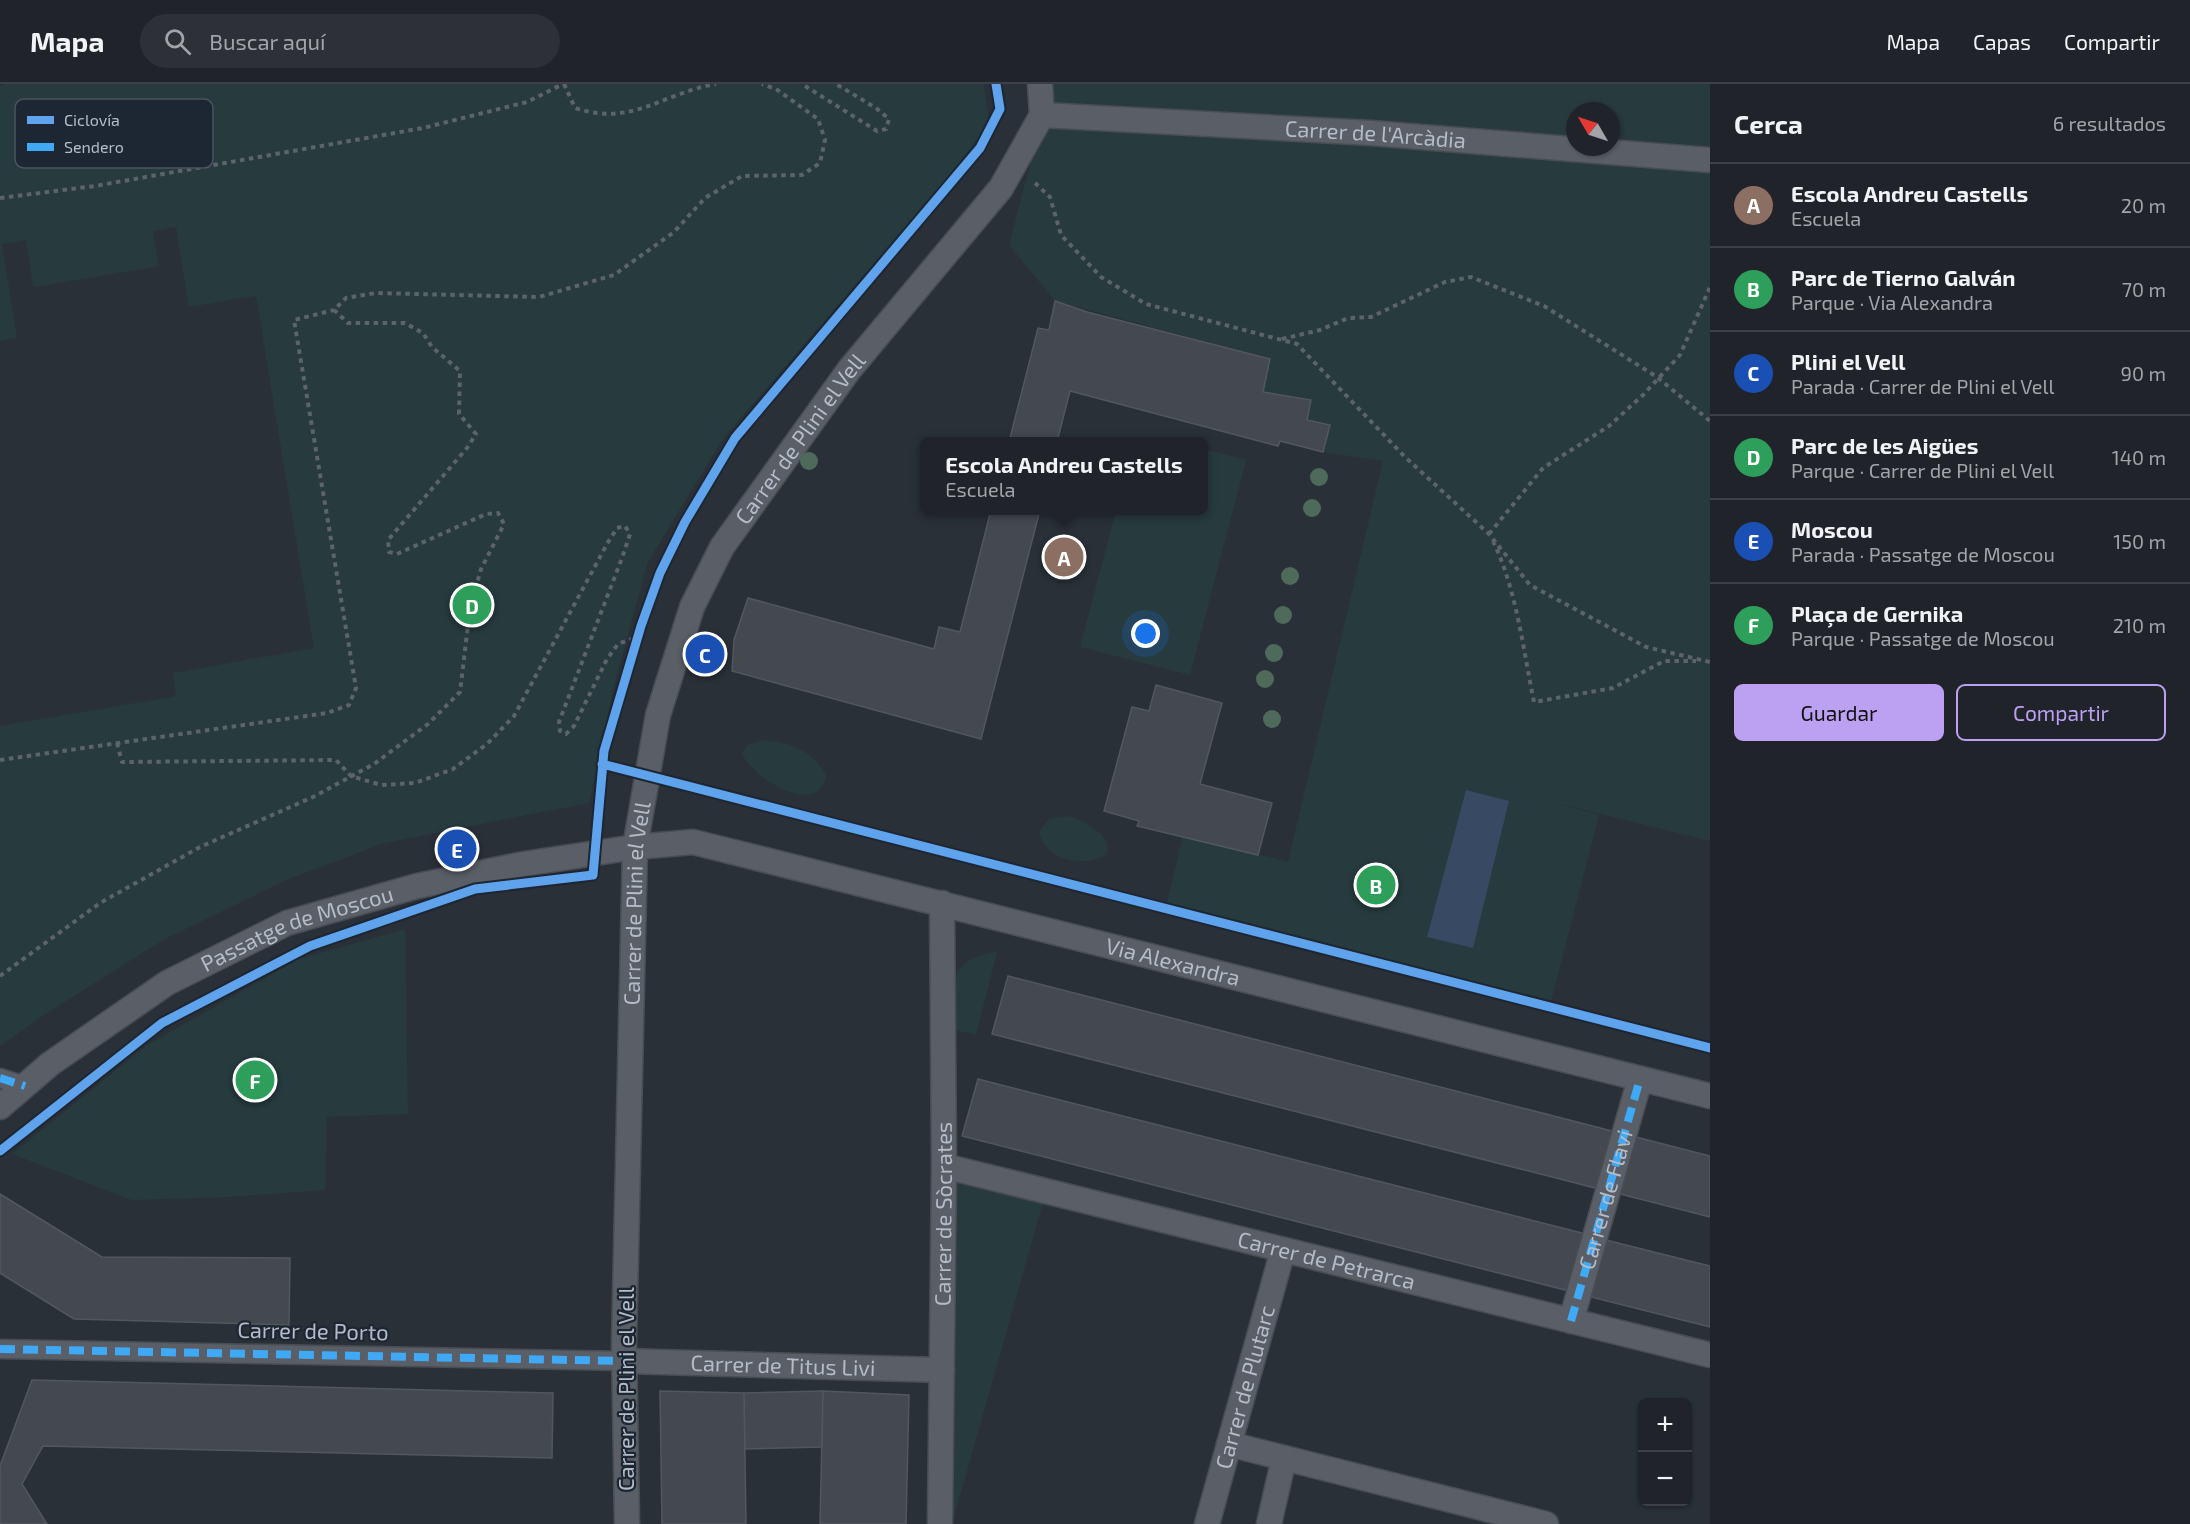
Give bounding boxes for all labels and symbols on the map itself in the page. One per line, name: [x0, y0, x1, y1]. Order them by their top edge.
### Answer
legend: [15, 99, 213, 168]
north arrow: [1566, 102, 1620, 156]
text: Ciclovía: [64, 110, 120, 129]
street label: Carrer de l'Arcàdia: [1284, 114, 1467, 153]
text: Sendero: [64, 137, 124, 156]
street label: Carrer de Plini el Vell: [729, 347, 870, 528]
pin: A: [1044, 534, 1084, 580]
pin: D: [452, 582, 492, 628]
your location: [1131, 619, 1160, 648]
pin: C: [686, 632, 724, 676]
street label: Carrer de Plini el Vell: [618, 799, 655, 1006]
pin: E: [438, 826, 476, 872]
pin: B: [1356, 862, 1396, 908]
street label: Passatge de Moscou: [196, 879, 396, 976]
street label: Via Alexandra: [1103, 932, 1243, 990]
pin: F: [236, 1058, 274, 1102]
street label: Carrer de Sòcrates: [928, 1122, 956, 1306]
street label: Carrer de Flavi: [1572, 1127, 1637, 1272]
street label: Carrer de Petrarca: [1235, 1225, 1418, 1294]
street label: Carrer de Plini el Vell: [612, 1286, 638, 1491]
street label: Carrer de Plutarc: [1209, 1302, 1279, 1471]
street label: Carrer de Porto: [237, 1316, 389, 1344]
street label: Carrer de Titus Livi: [690, 1349, 876, 1380]

